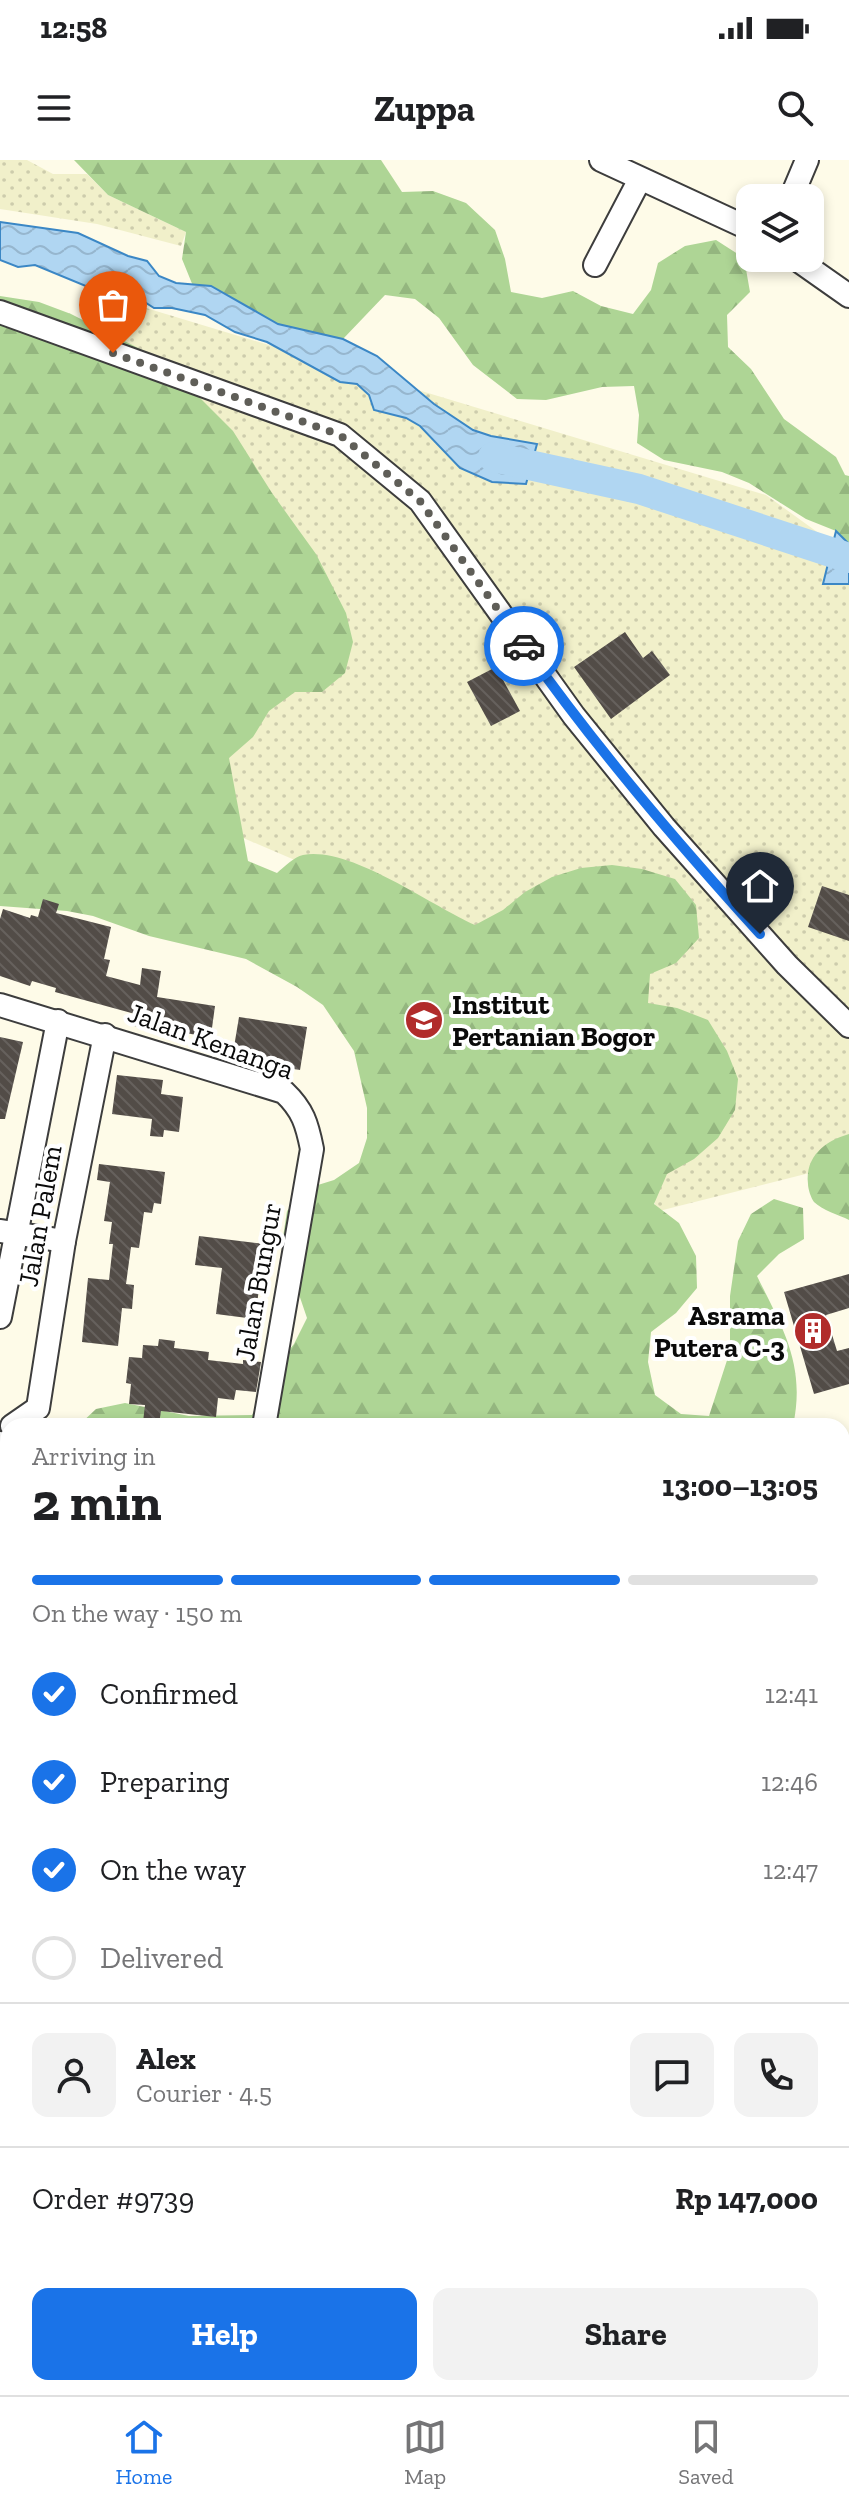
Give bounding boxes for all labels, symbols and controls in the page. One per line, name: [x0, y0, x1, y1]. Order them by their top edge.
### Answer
text: 12:58: [40, 10, 108, 46]
icon: menu: [32, 86, 76, 130]
icon: search: [773, 86, 817, 130]
text: Zuppa: [374, 87, 475, 130]
map controls: [736, 184, 824, 272]
button: layers: [736, 184, 824, 272]
pin: [79, 271, 147, 353]
icon: bag: [91, 283, 135, 327]
courier: [484, 606, 564, 686]
icon: car: [502, 624, 546, 668]
pin: [726, 852, 794, 934]
icon: home: [738, 864, 782, 908]
place label: Institut Pertanian Bogor: [452, 988, 655, 1053]
street label: Jalan Kenanga: [124, 996, 299, 1086]
school or university icon: Institut Pertanian Bogor: [403, 999, 445, 1041]
street label: Jalan Palem: [11, 1143, 69, 1289]
street label: Jalan Bungur: [228, 1200, 288, 1364]
place label: Asrama Putera C-3: [654, 1299, 785, 1364]
building icon: Asrama Putera C-3: [792, 1310, 834, 1352]
text: Arriving in: [32, 1440, 155, 1472]
text: 13:00–13:05: [662, 1468, 818, 1504]
text: 2 min: [32, 1471, 162, 1533]
text: On the way · 150 m: [32, 1597, 242, 1629]
icon: check: [32, 1672, 76, 1716]
text: Confirmed: [100, 1676, 238, 1712]
text: 12:41: [765, 1678, 818, 1710]
icon: check: [32, 1760, 76, 1804]
text: Preparing: [100, 1764, 230, 1800]
text: 12:46: [761, 1766, 818, 1798]
icon: check: [32, 1848, 76, 1892]
text: On the way: [100, 1852, 246, 1888]
text: 12:47: [763, 1854, 818, 1886]
text: Delivered: [100, 1940, 223, 1976]
button: person: [32, 2033, 116, 2117]
button: chat: [630, 2033, 714, 2117]
button: phone: [734, 2033, 818, 2117]
text: Alex: [136, 2041, 196, 2077]
text: Courier · 4.5: [136, 2077, 272, 2109]
text: Order #9739: [32, 2181, 194, 2217]
text: Rp 147,000: [675, 2181, 818, 2217]
button: Help: [32, 2288, 417, 2380]
button: Share: [433, 2288, 818, 2380]
tab: Home: [116, 2415, 172, 2490]
tab: Map: [403, 2415, 447, 2490]
tab: Saved: [678, 2415, 733, 2490]

